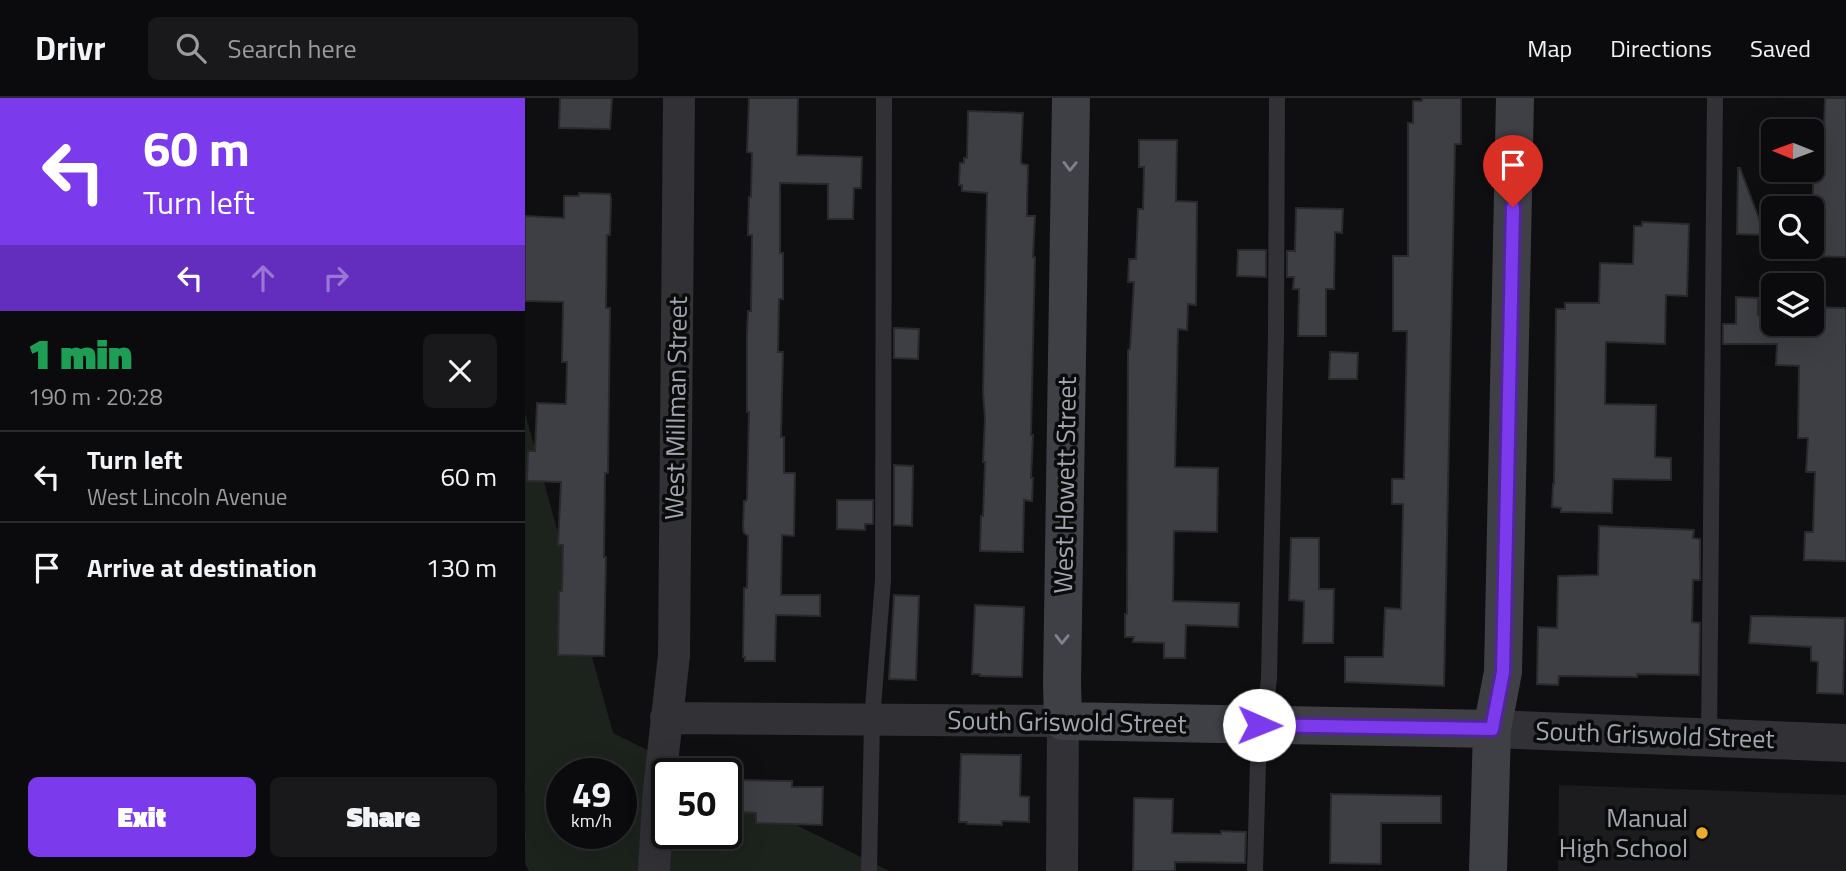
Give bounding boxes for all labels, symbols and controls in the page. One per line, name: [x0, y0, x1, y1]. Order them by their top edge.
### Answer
search box: [148, 17, 638, 80]
text: Drivr: [35, 23, 106, 73]
icon: search: [172, 29, 210, 67]
text: Search here: [228, 29, 357, 68]
text: Map: [1527, 30, 1572, 66]
text: Directions: [1610, 30, 1712, 66]
text: Saved: [1750, 30, 1811, 66]
text: 60 m: [143, 110, 250, 185]
north arrow: [1761, 119, 1823, 182]
map controls: [1761, 119, 1824, 336]
icon: left: [28, 126, 119, 217]
pin: [1483, 135, 1543, 207]
icon: arrive: [1494, 146, 1532, 184]
one-way arrow: [1062, 161, 1078, 172]
text: Turn left: [143, 178, 255, 226]
button: search: [1761, 196, 1824, 259]
icon: left: [171, 259, 209, 297]
icon: ahead: [244, 259, 282, 297]
icon: right: [317, 259, 355, 297]
button: layers: [1761, 273, 1824, 336]
street label: West Millman Street: [654, 296, 697, 520]
text: 1 min: [28, 321, 132, 385]
button: close: [423, 334, 497, 408]
street label: West Howett Street: [1043, 376, 1086, 594]
text: 190 m · 20:28: [28, 379, 163, 414]
text: Turn left: [87, 440, 182, 479]
text: 60 m: [440, 457, 497, 496]
icon: left: [28, 458, 66, 496]
text: West Lincoln Avenue: [87, 479, 287, 514]
text: Arrive at destination: [87, 548, 317, 587]
text: 130 m: [426, 548, 497, 587]
icon: arrive: [28, 549, 66, 587]
one-way arrow: [1055, 633, 1070, 644]
position arrow: [1222, 688, 1296, 762]
street label: South Griswold Street: [947, 700, 1187, 743]
street label: South Griswold Street: [1535, 711, 1775, 758]
speed limit sign: 50: [651, 758, 742, 849]
text: 49: [572, 767, 611, 821]
button: Exit: [28, 777, 256, 857]
button: Share: [270, 777, 497, 857]
place label: Manual High School: [1559, 798, 1688, 867]
text: km/h: [571, 807, 612, 834]
marker: Manual High School: [1694, 825, 1710, 841]

